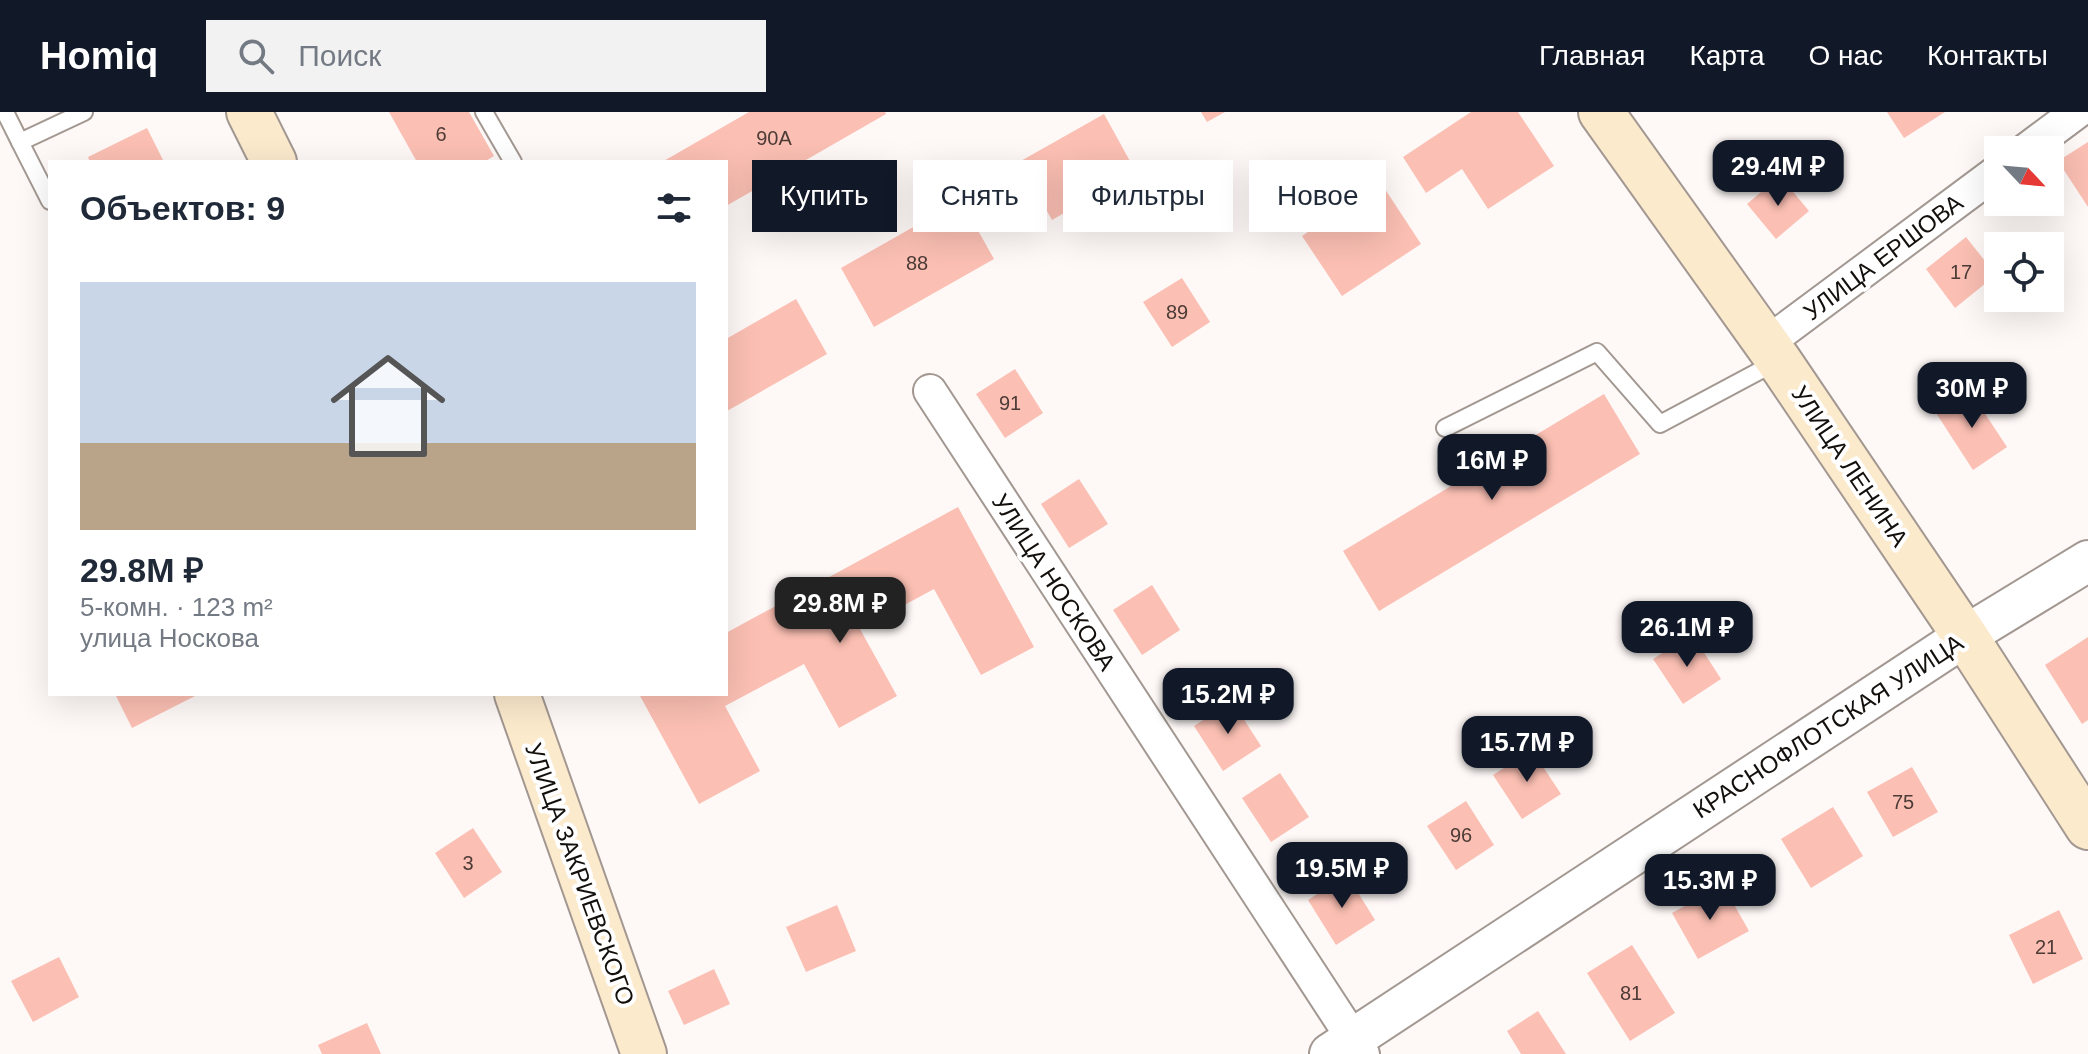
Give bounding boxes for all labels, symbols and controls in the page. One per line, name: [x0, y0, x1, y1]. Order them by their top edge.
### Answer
search box: [206, 20, 766, 92]
icon: search: [234, 34, 278, 78]
text: Homiq: [40, 35, 158, 77]
text: Поиск: [298, 39, 381, 72]
text: Главная: [1539, 40, 1646, 71]
text: Карта: [1690, 40, 1764, 71]
text: О нас: [1808, 40, 1883, 71]
text: Контакты: [1927, 40, 2048, 71]
house number: 6: [435, 123, 447, 145]
house number: 90А: [756, 127, 792, 149]
north arrow: [1984, 136, 2064, 216]
map controls: [1984, 136, 2064, 312]
pin: 29.4M ₽: [1704, 140, 1852, 208]
text: 29.4M ₽: [1731, 151, 1825, 181]
chip: Купить: [752, 160, 897, 232]
chip: Снять: [913, 160, 1047, 232]
chip: Фильтры: [1063, 160, 1233, 232]
chip: Новое: [1249, 160, 1386, 232]
icon: filters: [652, 186, 696, 230]
text: Объектов: 9: [80, 189, 285, 227]
street label: УЛИЦА ЕРШОВА: [1798, 189, 1968, 325]
button: locate: [1984, 232, 2064, 312]
house number: 88: [906, 252, 928, 274]
house number: 17: [1950, 261, 1972, 283]
house number: 89: [1166, 301, 1188, 323]
icon: home: [316, 334, 460, 478]
pin: 30M ₽: [1916, 362, 2028, 430]
text: 30M ₽: [1936, 373, 2008, 403]
street label: УЛИЦА ЛЕНИНА: [1786, 381, 1914, 551]
house number: 91: [999, 392, 1021, 414]
pin: 16M ₽: [1436, 434, 1548, 502]
text: 16M ₽: [1456, 445, 1528, 475]
street label: УЛИЦА НОСКОВА: [987, 489, 1121, 675]
text: 29.8M ₽: [80, 551, 204, 589]
pin: 29.8M ₽: [766, 577, 914, 645]
text: 29.8M ₽: [793, 588, 887, 618]
text: 5-комн. · 123 m²: [80, 592, 273, 622]
pin: 26.1M ₽: [1613, 601, 1761, 669]
text: 26.1M ₽: [1640, 612, 1734, 642]
text: улица Носкова: [80, 623, 259, 653]
street label: КРАСНОФЛОТСКАЯ УЛИЦА: [1688, 629, 1968, 823]
pin: 15.2M ₽: [1154, 668, 1302, 736]
text: 15.2M ₽: [1181, 679, 1275, 709]
pin: 15.7M ₽: [1453, 716, 1601, 784]
text: 15.7M ₽: [1480, 727, 1574, 757]
street label: УЛИЦА ЗАКРИЕВСКОГО: [520, 739, 640, 1009]
house number: 75: [1892, 791, 1914, 813]
house number: 96: [1450, 824, 1472, 846]
pin: 19.5M ₽: [1268, 842, 1416, 910]
house number: 3: [462, 852, 474, 874]
text: 19.5M ₽: [1295, 853, 1389, 883]
pin: 15.3M ₽: [1636, 854, 1784, 922]
text: 15.3M ₽: [1663, 865, 1757, 895]
house number: 21: [2035, 936, 2057, 958]
house number: 81: [1620, 982, 1642, 1004]

